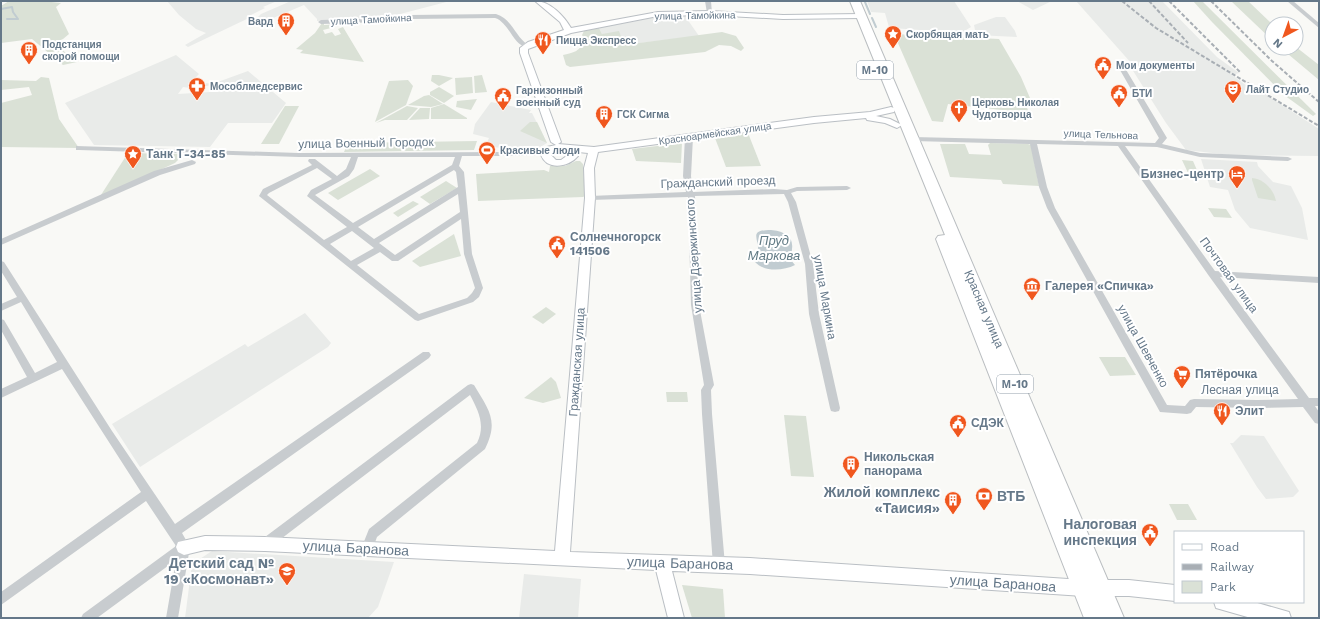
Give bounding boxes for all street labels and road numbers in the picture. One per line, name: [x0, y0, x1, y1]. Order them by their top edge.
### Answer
street label: улица Тамойкина: [654, 9, 736, 22]
street label: улица Тамойкина: [330, 12, 412, 27]
road number: М-10: [857, 61, 893, 79]
street label: Красноармейская улица: [658, 120, 773, 147]
street label: улица Тельнова: [1064, 128, 1139, 141]
street label: улица Военный Городок: [298, 135, 435, 151]
street label: Гражданский проезд: [660, 173, 776, 191]
street label: улица Дзержинского: [683, 198, 705, 314]
street label: Почтовая улица: [1197, 235, 1261, 316]
street label: улица Маркина: [811, 254, 839, 341]
street label: Красная улица: [961, 268, 1007, 350]
street label: улица Шевченко: [1115, 302, 1172, 390]
street label: Гражданская улица: [566, 307, 588, 417]
road number: М-10: [997, 375, 1033, 393]
street label: Лесная улица: [1201, 383, 1279, 397]
street label: улица Баранова: [302, 537, 410, 559]
street label: улица Баранова: [627, 553, 734, 573]
street label: улица Баранова: [949, 571, 1057, 595]

